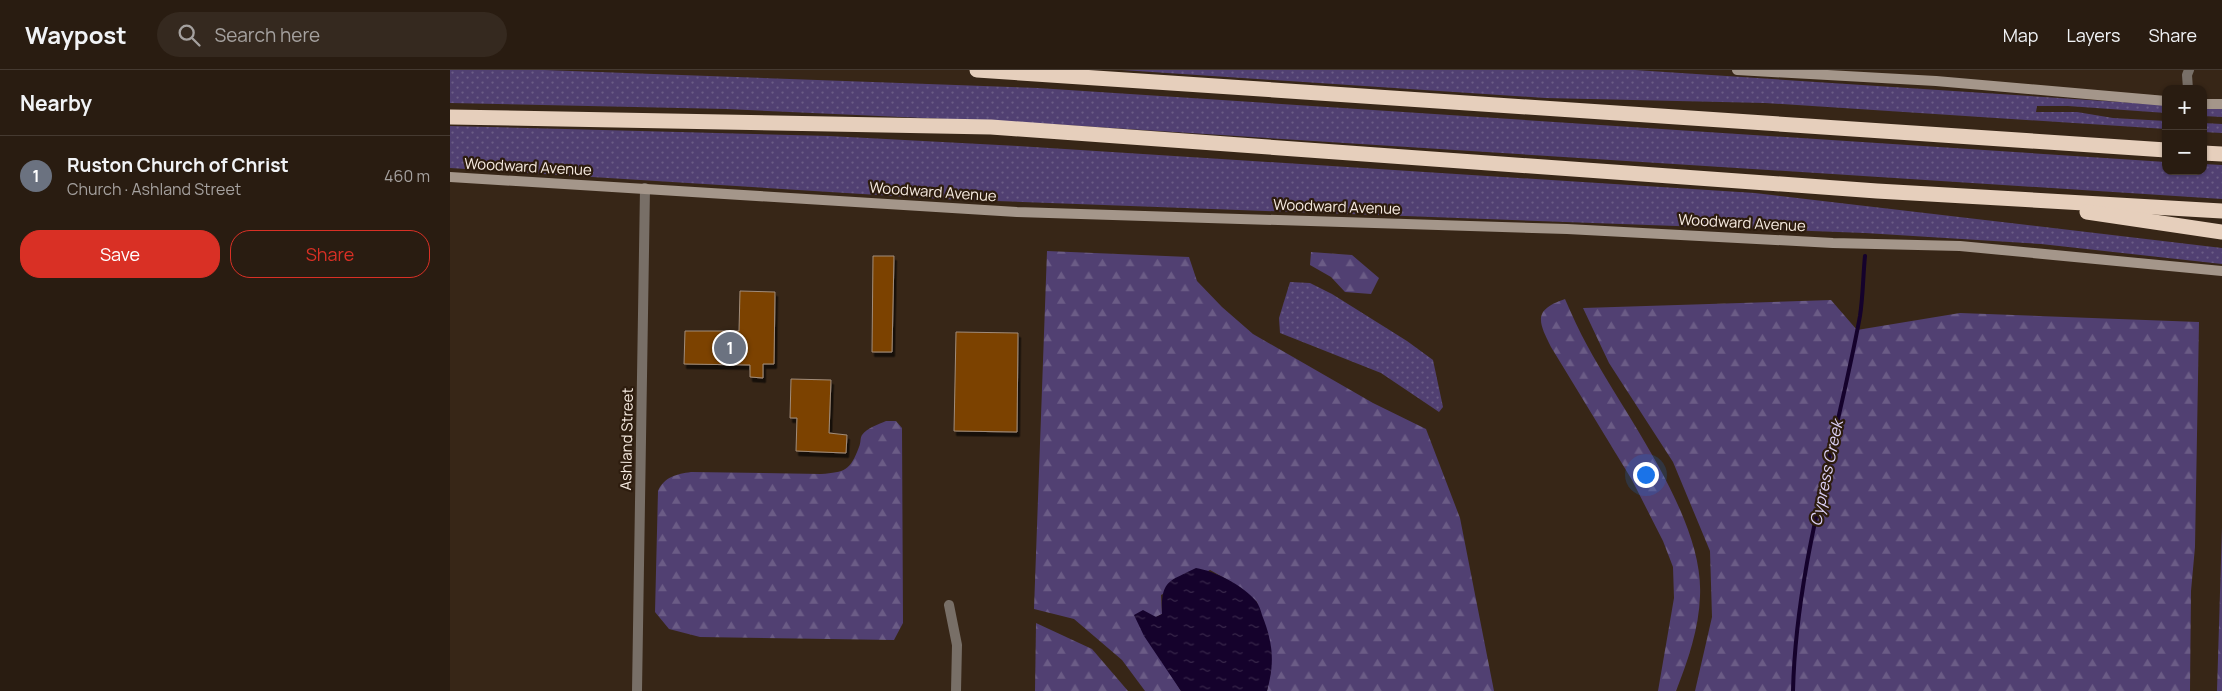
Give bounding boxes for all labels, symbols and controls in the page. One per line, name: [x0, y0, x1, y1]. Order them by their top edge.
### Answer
search box: [157, 12, 507, 57]
text: Waypost: [25, 18, 127, 51]
icon: search: [175, 21, 203, 49]
text: Search here: [215, 22, 320, 48]
text: Map: [2003, 23, 2038, 47]
text: Layers: [2066, 23, 2120, 47]
text: Share: [2148, 23, 2197, 47]
map controls: [2162, 85, 2207, 175]
button: +: [2162, 85, 2207, 130]
text: Nearby: [20, 89, 92, 117]
button: −: [2162, 130, 2207, 175]
text: Ruston Church of Christ: [67, 152, 289, 178]
street label: Woodward Avenue: [464, 153, 593, 180]
text: 1: [32, 165, 40, 187]
text: 460 m: [384, 165, 430, 187]
street label: Woodward Avenue: [869, 177, 998, 206]
text: Church · Ashland Street: [67, 178, 241, 200]
street label: Woodward Avenue: [1273, 194, 1401, 219]
street label: Woodward Avenue: [1678, 209, 1807, 236]
button: Save: [20, 230, 220, 278]
button: Share: [230, 230, 430, 278]
pin: 1: [714, 329, 746, 367]
street label: Ashland Street: [615, 387, 638, 491]
water label: Cypress Creek: [1804, 416, 1848, 528]
your location: [1633, 462, 1659, 488]

